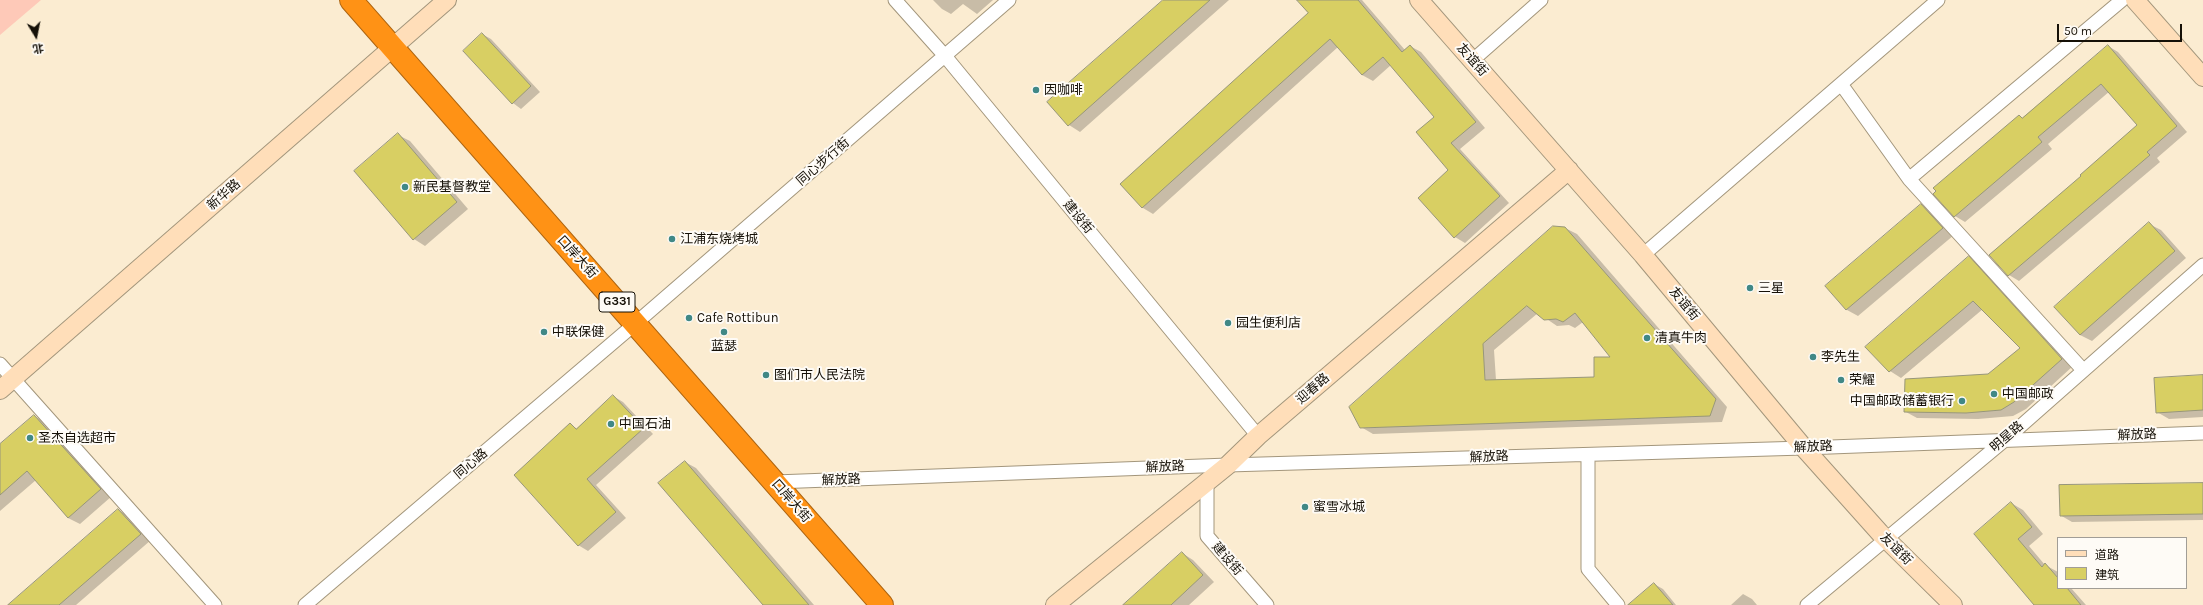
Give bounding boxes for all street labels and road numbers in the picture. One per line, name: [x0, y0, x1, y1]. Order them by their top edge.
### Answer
street label: 友谊街: [1453, 40, 1491, 80]
street label: 同心步行街: [793, 135, 853, 189]
street label: 新华路: [204, 176, 244, 214]
street label: 建设街: [1059, 197, 1097, 237]
street label: 口岸大街: [554, 232, 600, 282]
street label: 友谊街: [1665, 284, 1703, 324]
road number: G331: [599, 292, 635, 312]
street label: 迎春路: [1293, 370, 1333, 408]
street label: 明星路: [1987, 418, 2027, 456]
street label: 解放路: [2117, 427, 2157, 443]
street label: 解放路: [1793, 439, 1833, 455]
street label: 同心路: [451, 445, 491, 483]
street label: 解放路: [1469, 449, 1509, 465]
street label: 解放路: [1145, 459, 1185, 475]
street label: 解放路: [821, 472, 861, 488]
street label: 口岸大街: [768, 476, 814, 526]
street label: 友谊街: [1877, 530, 1915, 568]
street label: 建设街: [1208, 539, 1246, 579]

